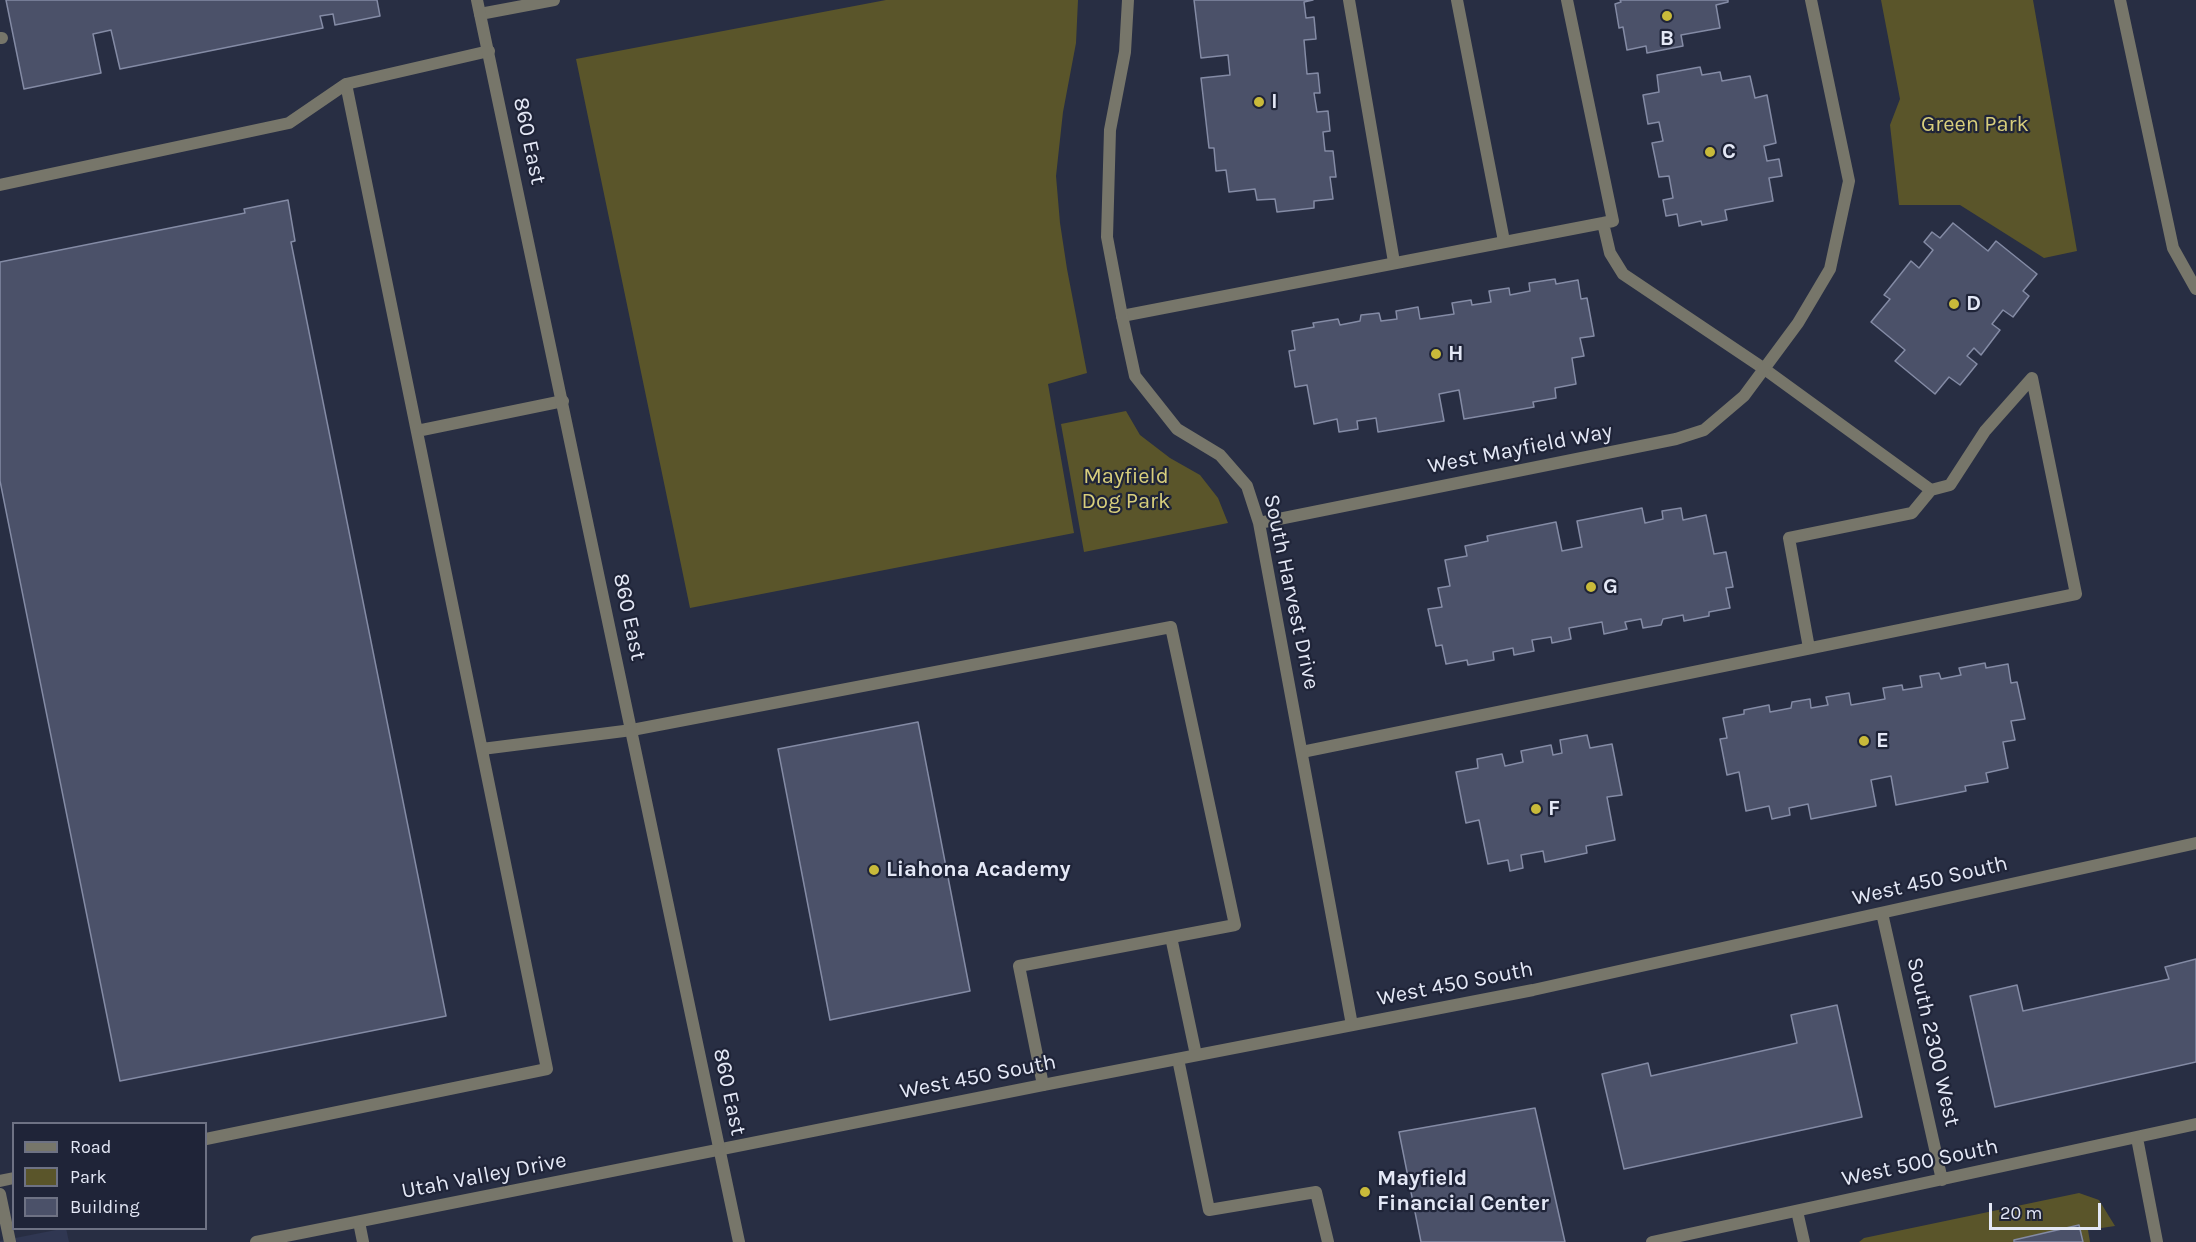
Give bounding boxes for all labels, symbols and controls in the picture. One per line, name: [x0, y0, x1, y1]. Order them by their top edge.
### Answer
marker: B: [1660, 9, 1674, 23]
place label: B: [1660, 26, 1674, 52]
place label: I: [1271, 89, 1278, 115]
street label: 860 East: [507, 95, 551, 187]
marker: I: [1252, 95, 1266, 109]
park label: Green Park: [1921, 112, 2029, 138]
place label: C: [1722, 139, 1736, 165]
marker: C: [1703, 145, 1717, 159]
place label: D: [1966, 291, 1981, 317]
marker: D: [1947, 297, 1961, 311]
place label: H: [1448, 341, 1464, 367]
marker: H: [1429, 347, 1443, 361]
street label: West Mayfield Way: [1425, 418, 1615, 480]
park label: Mayfield Dog Park: [1082, 464, 1170, 516]
street label: South Harvest Drive: [1257, 492, 1325, 692]
street label: 860 East: [607, 571, 651, 663]
place label: G: [1603, 574, 1618, 600]
marker: G: [1584, 580, 1598, 594]
place label: E: [1876, 728, 1889, 754]
marker: E: [1857, 734, 1871, 748]
place label: F: [1548, 796, 1560, 822]
marker: F: [1529, 802, 1543, 816]
street label: West 450 South: [1850, 850, 2010, 912]
place label: Liahona Academy: [886, 857, 1071, 883]
marker: Liahona Academy: [867, 863, 881, 877]
street label: South 2300 West: [1901, 955, 1965, 1129]
street label: West 450 South: [1375, 956, 1535, 1012]
street label: 860 East: [707, 1046, 751, 1138]
street label: West 450 South: [898, 1049, 1058, 1105]
legend: [12, 1122, 207, 1230]
street label: West 500 South: [1839, 1134, 2001, 1192]
text: Road: [70, 1136, 111, 1158]
street label: Utah Valley Drive: [399, 1147, 569, 1205]
text: Park: [70, 1166, 107, 1188]
place label: Mayfield Financial Center: [1377, 1166, 1549, 1218]
marker: Mayfield Financial Center: [1358, 1185, 1372, 1199]
scale bar: [1992, 1191, 2104, 1229]
text: Building: [70, 1196, 140, 1218]
text: 20 m: [2000, 1202, 2042, 1224]

